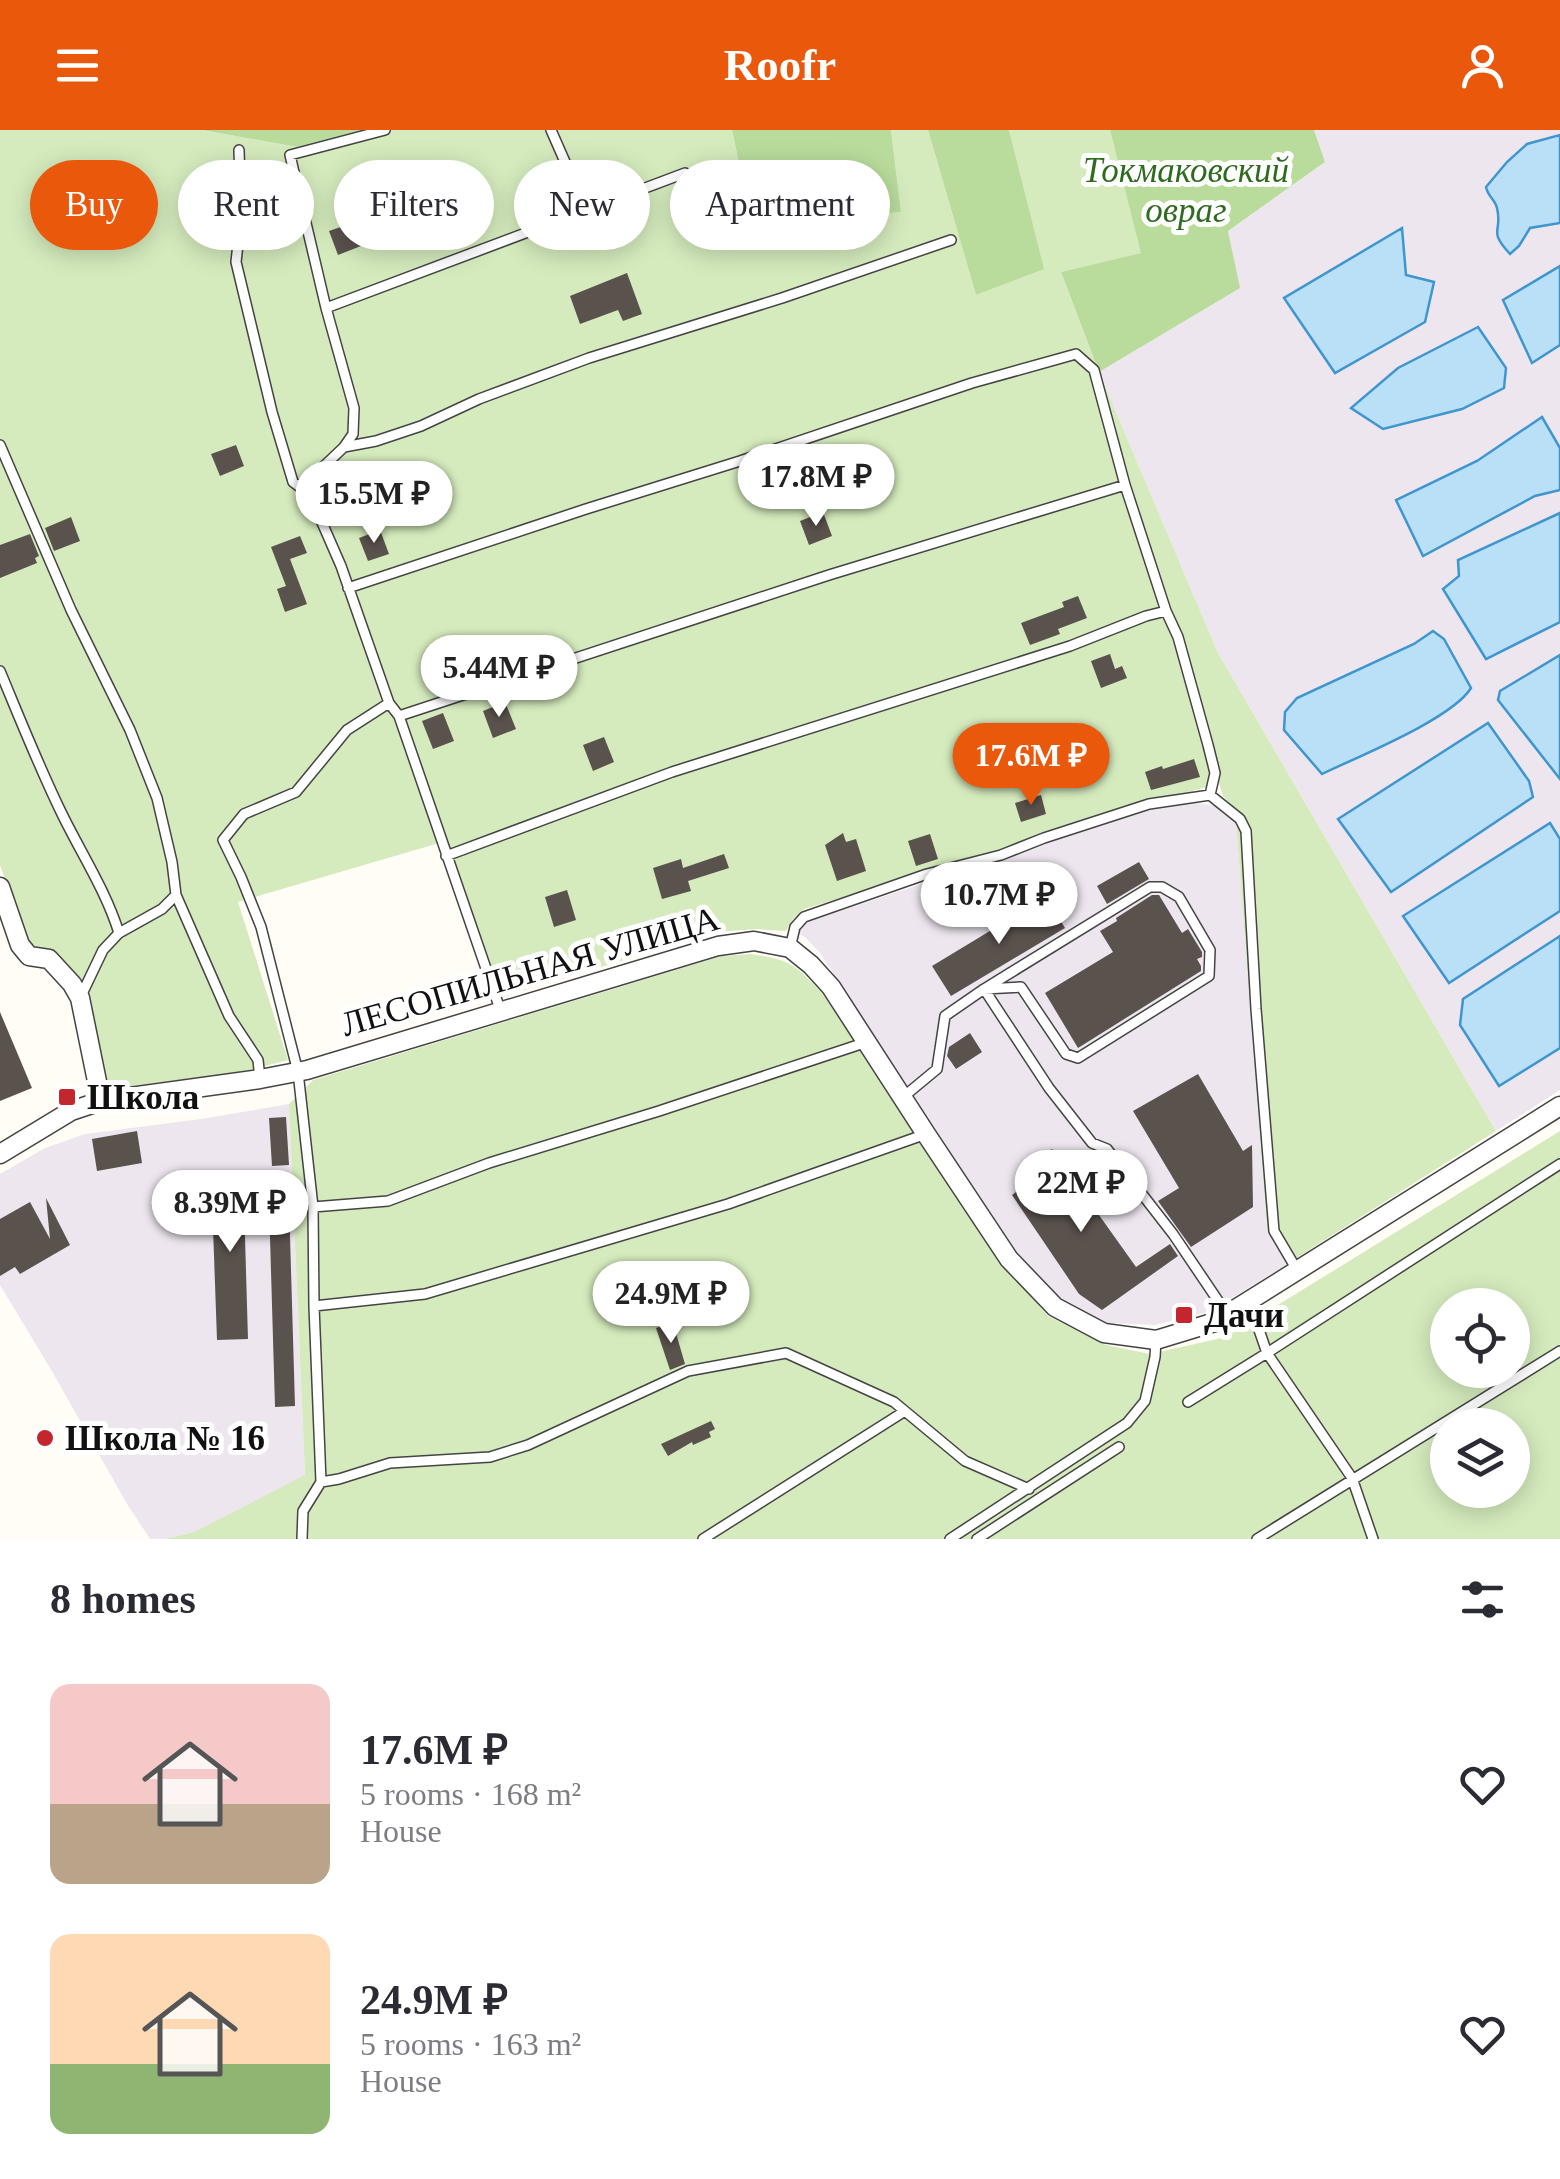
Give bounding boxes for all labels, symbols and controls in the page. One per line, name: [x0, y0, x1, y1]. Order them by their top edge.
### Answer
icon: menu: [50, 38, 105, 93]
icon: person: [1455, 38, 1510, 93]
text: Roofr: [724, 40, 836, 90]
park label: Токмаковский овраг: [1083, 151, 1290, 230]
chip: Buy: [30, 160, 158, 250]
chip: Rent: [178, 160, 314, 250]
chip: Filters: [334, 160, 494, 250]
chip: New: [514, 160, 650, 250]
chip: Apartment: [670, 160, 890, 250]
pin: 17.8M ₽: [724, 444, 908, 529]
text: 17.8M ₽: [760, 458, 872, 494]
pin: 15.5M ₽: [282, 461, 466, 546]
text: 15.5M ₽: [318, 475, 430, 511]
pin: 5.44M ₽: [407, 635, 591, 720]
text: 5.44M ₽: [443, 649, 555, 685]
pin: 17.6M ₽: [939, 723, 1123, 808]
text: 17.6M ₽: [975, 737, 1087, 773]
pin: 10.7M ₽: [907, 862, 1091, 947]
text: 10.7M ₽: [943, 876, 1055, 912]
street label: ЛЕСОПИЛЬНАЯ УЛИЦА: [337, 899, 724, 1044]
place label: Школа: [87, 1078, 199, 1117]
marker: Школа: [56, 1086, 78, 1108]
pin: 22M ₽: [1011, 1150, 1151, 1235]
text: 22M ₽: [1037, 1164, 1125, 1200]
pin: 8.39M ₽: [138, 1170, 322, 1255]
text: 8.39M ₽: [174, 1184, 286, 1220]
pin: 24.9M ₽: [579, 1261, 763, 1346]
text: 24.9M ₽: [615, 1275, 727, 1311]
map controls: [1430, 1288, 1530, 1508]
button: locate: [1430, 1288, 1530, 1388]
place label: Дачи: [1204, 1296, 1284, 1335]
marker: Дачи: [1173, 1304, 1195, 1326]
button: layers: [1430, 1408, 1530, 1508]
place label: Школа № 16: [65, 1419, 265, 1458]
marker: Школа № 16: [34, 1427, 56, 1449]
icon: filters: [1455, 1572, 1510, 1627]
text: 8 homes: [50, 1576, 196, 1622]
icon: home: [130, 1724, 250, 1844]
text: 17.6M ₽: [360, 1727, 508, 1773]
icon: heart: [1455, 1757, 1510, 1812]
text: 5 rooms · 168 m²: [360, 1776, 581, 1812]
text: House: [360, 1813, 442, 1849]
icon: home: [130, 1974, 250, 2094]
text: 24.9M ₽: [360, 1977, 508, 2023]
icon: heart: [1455, 2007, 1510, 2062]
text: 5 rooms · 163 m²: [360, 2026, 581, 2062]
text: House: [360, 2063, 442, 2099]

